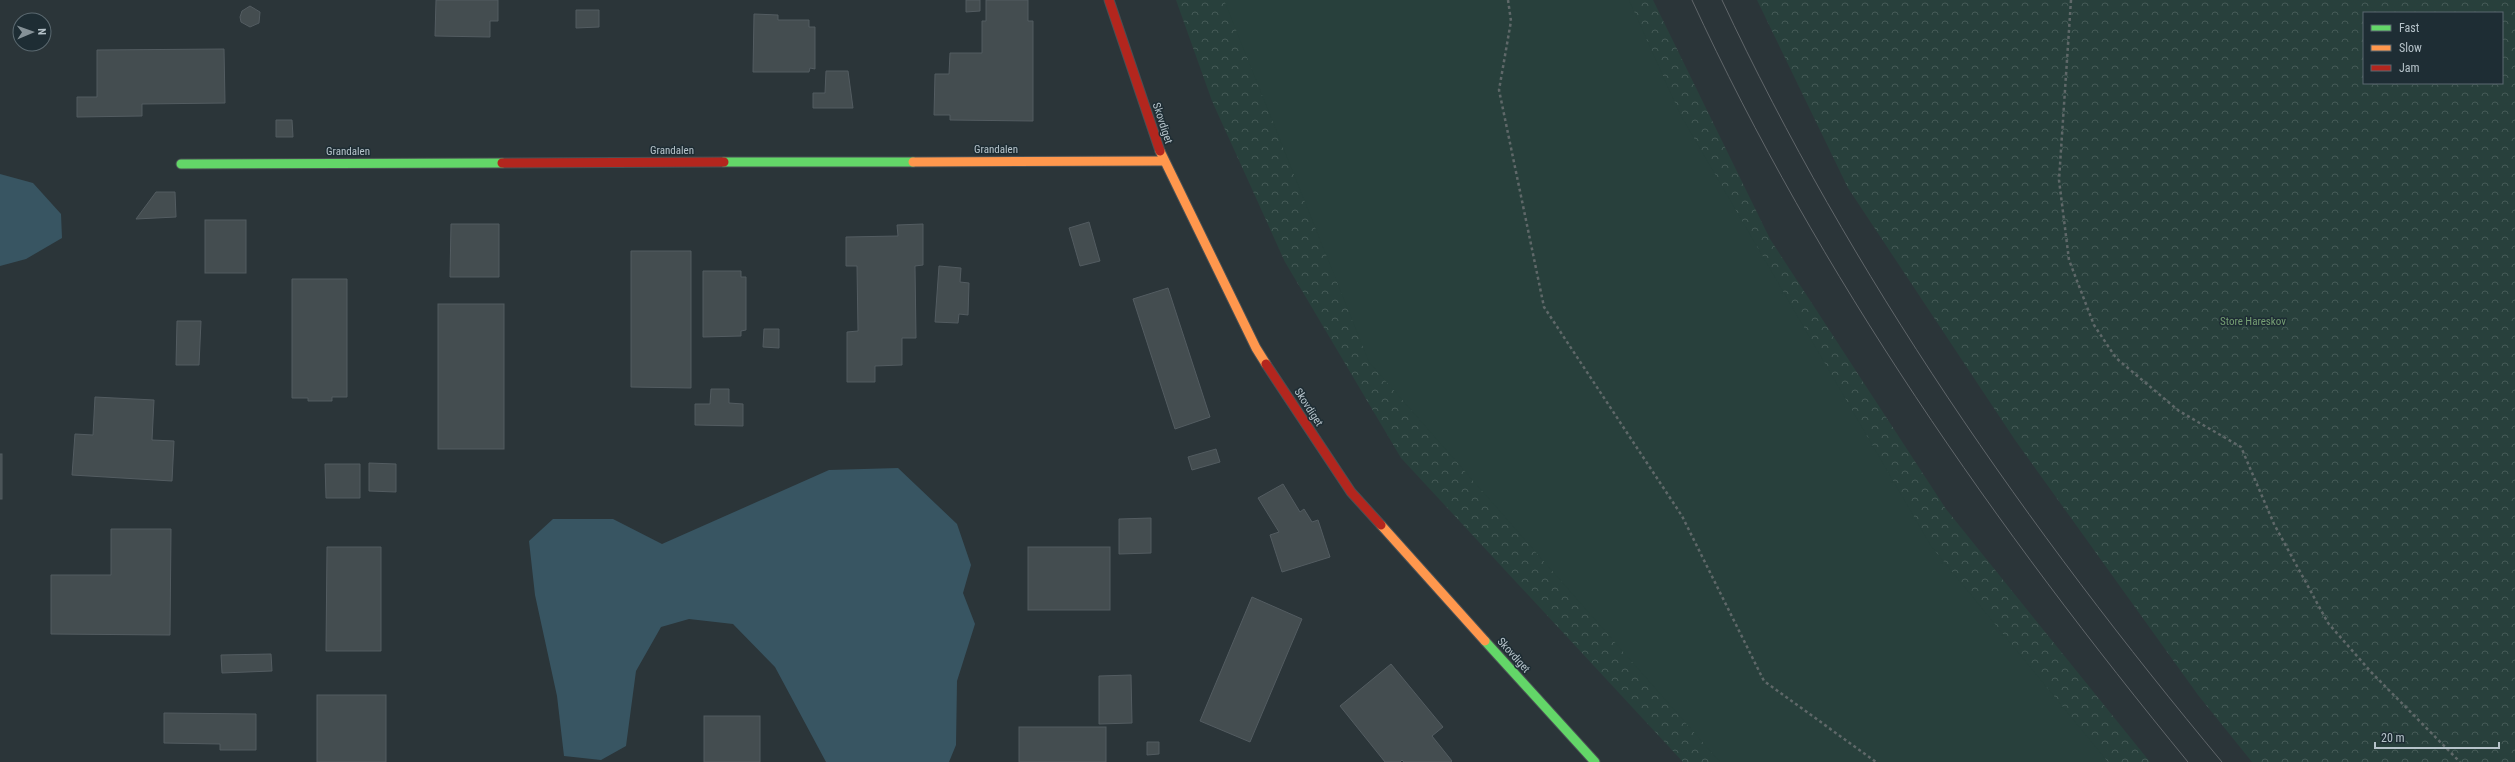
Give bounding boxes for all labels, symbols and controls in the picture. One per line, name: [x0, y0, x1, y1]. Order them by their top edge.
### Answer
north arrow: [12, 12, 52, 52]
legend: [2363, 12, 2503, 84]
text: Fast: [2399, 21, 2420, 35]
text: N: [35, 28, 48, 36]
text: Slow: [2399, 41, 2422, 55]
text: Jam: [2399, 61, 2420, 75]
street label: Skovdiget: [1150, 101, 1175, 145]
street label: Grandalen: [974, 143, 1018, 156]
street label: Grandalen: [650, 144, 694, 157]
street label: Grandalen: [326, 145, 370, 158]
park label: Store Hareskov: [2220, 315, 2286, 328]
street label: Skovdiget: [1292, 386, 1326, 429]
street label: Skovdiget: [1495, 635, 1533, 675]
scale bar: [2375, 724, 2499, 750]
text: 20 m: [2381, 731, 2405, 745]

